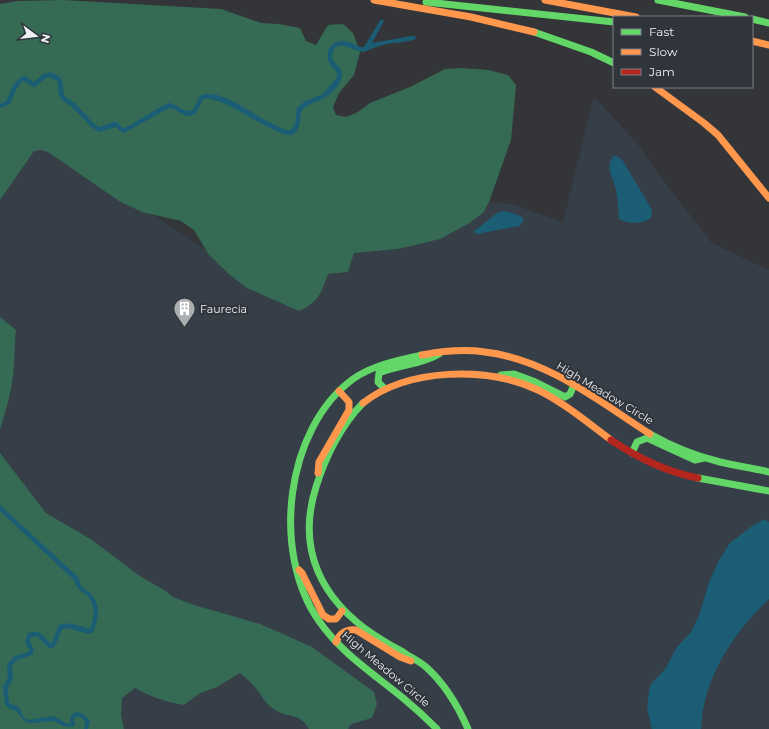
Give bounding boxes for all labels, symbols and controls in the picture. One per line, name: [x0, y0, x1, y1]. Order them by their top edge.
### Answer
north arrow: [16, 16, 56, 56]
legend: [613, 16, 753, 88]
text: Fast: [649, 24, 674, 39]
text: N: [38, 32, 54, 45]
text: Slow: [649, 44, 678, 59]
text: Jam: [648, 64, 675, 79]
building icon: Faurecia: [172, 296, 198, 329]
place label: Faurecia: [200, 302, 247, 316]
street label: High Meadow Circle: [554, 358, 656, 428]
street label: High Meadow Circle: [339, 628, 433, 710]

